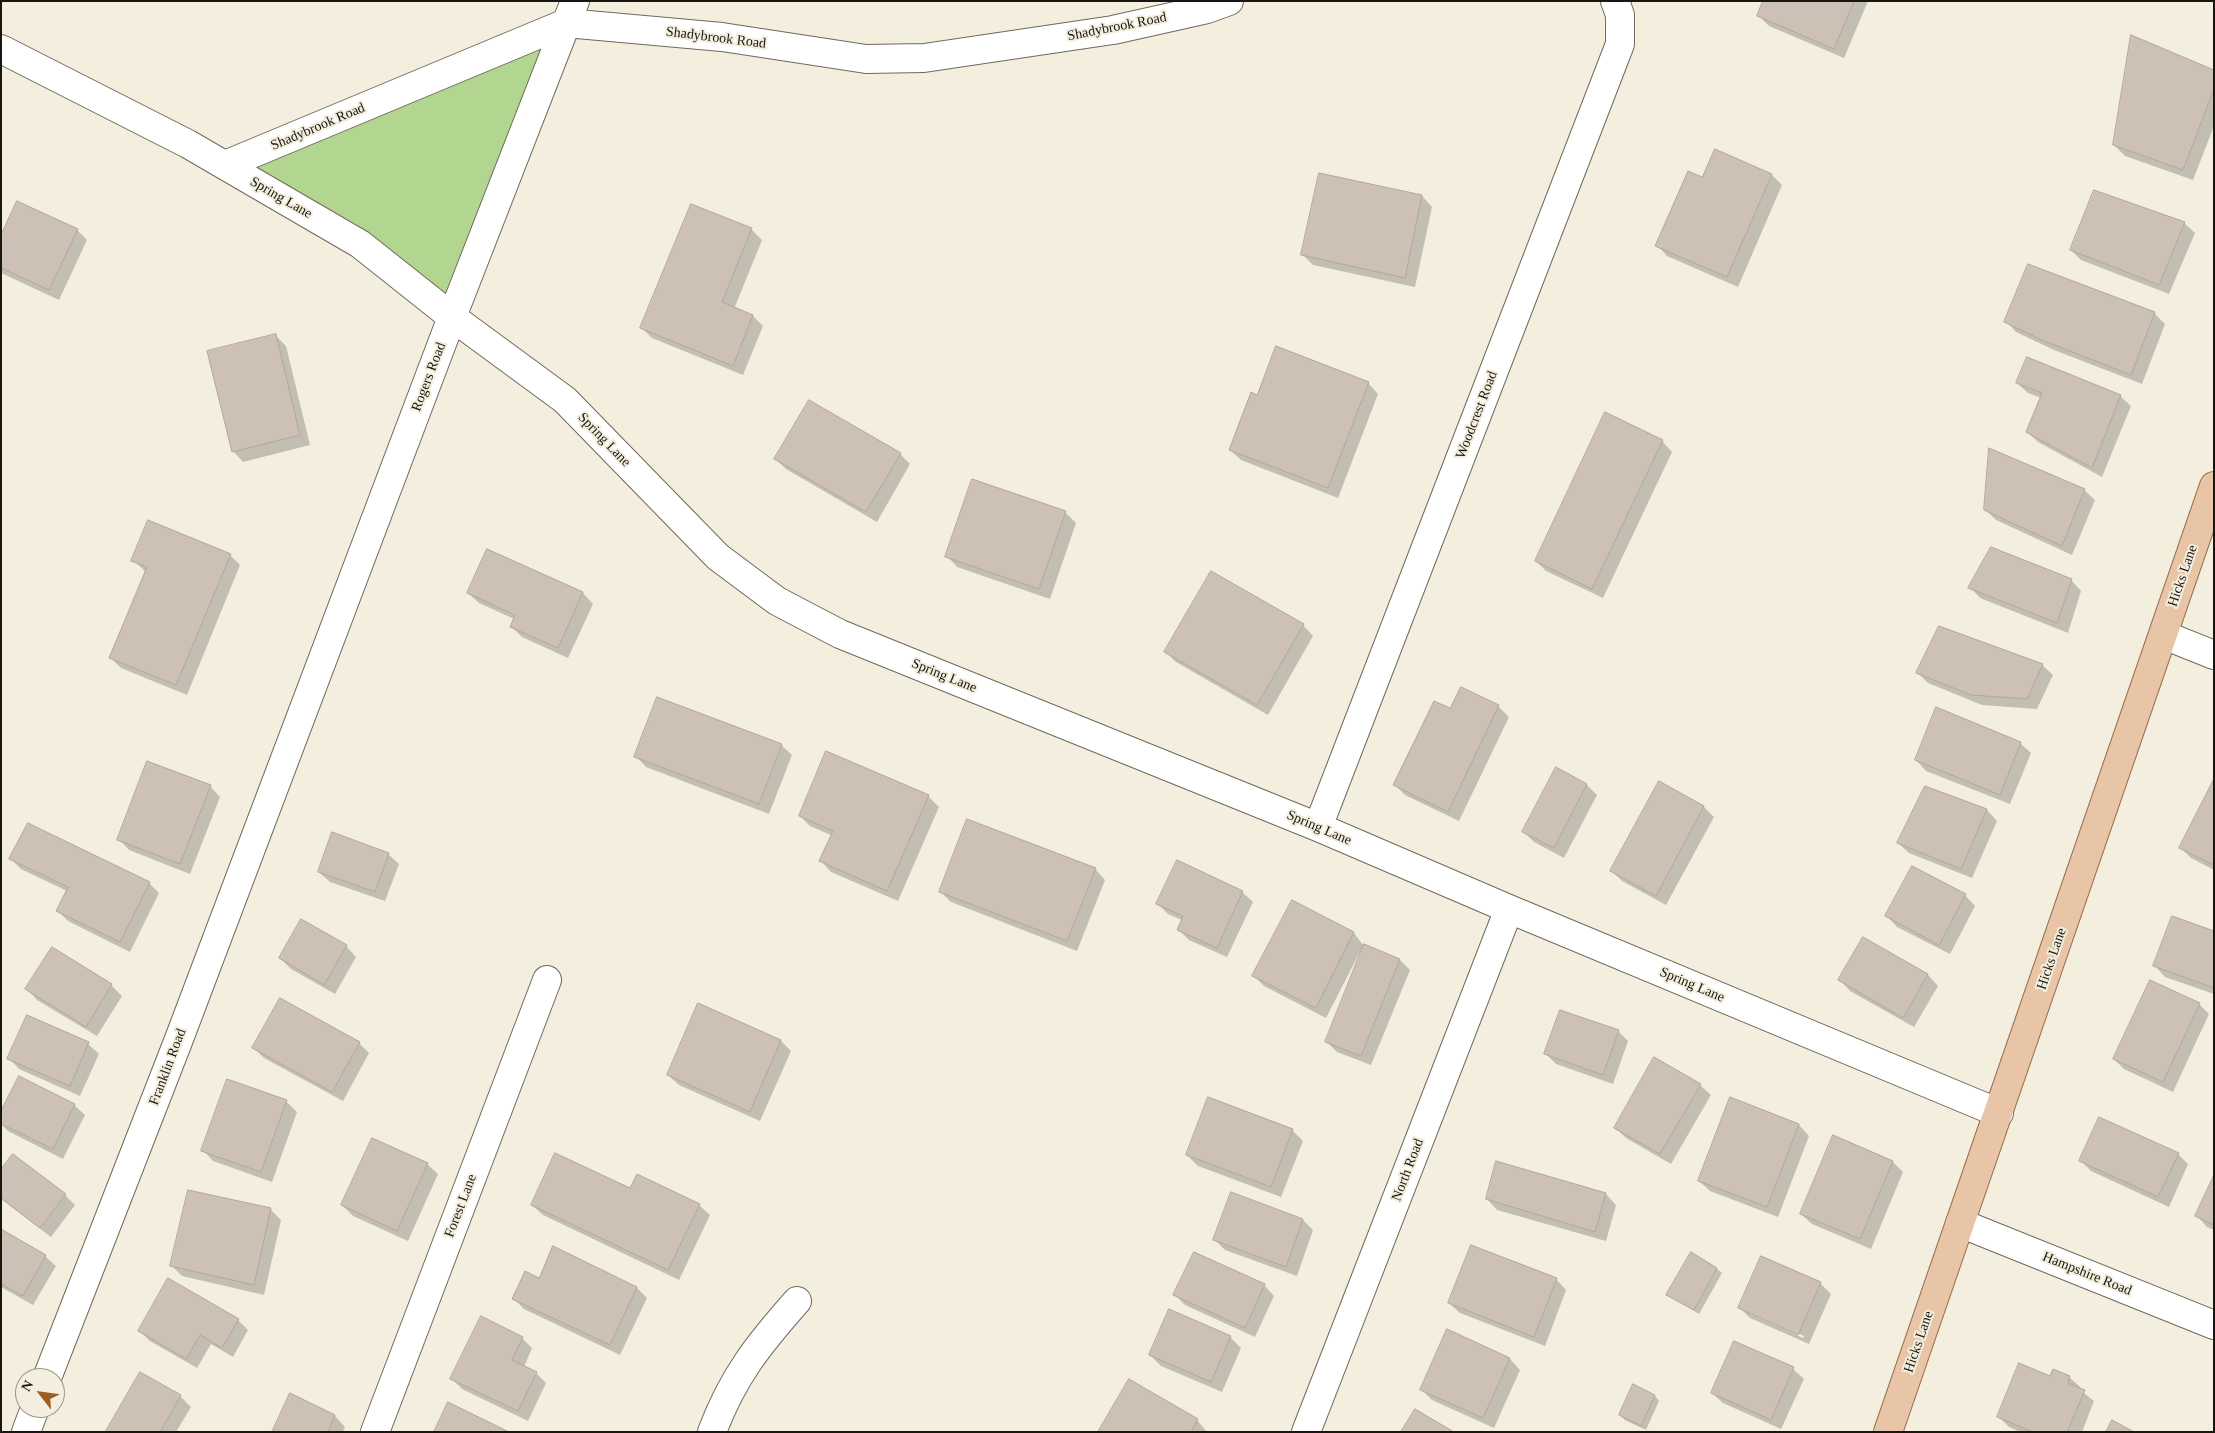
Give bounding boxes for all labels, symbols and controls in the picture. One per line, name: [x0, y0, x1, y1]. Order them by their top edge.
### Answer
street label: Shadybrook Road: [1066, 9, 1168, 45]
street label: Shadybrook Road: [665, 24, 767, 52]
street label: Shadybrook Road: [268, 100, 368, 154]
street label: Spring Lane: [247, 174, 315, 222]
street label: Rogers Road: [408, 340, 450, 414]
street label: Woodcrest Road: [1453, 369, 1501, 461]
street label: Spring Lane: [574, 409, 634, 471]
street label: Hicks Lane: [2165, 543, 2201, 609]
street label: Spring Lane: [909, 655, 979, 697]
street label: Spring Lane: [1284, 807, 1354, 849]
street label: Hicks Lane: [2034, 926, 2070, 992]
street label: Spring Lane: [1657, 964, 1727, 1006]
street label: Franklin Road: [146, 1026, 190, 1108]
street label: North Road: [1388, 1136, 1428, 1204]
street label: Forest Lane: [441, 1172, 481, 1240]
street label: Hampshire Road: [2040, 1249, 2134, 1299]
street label: Hicks Lane: [1901, 1309, 1937, 1375]
north arrow: [15, 1368, 65, 1418]
text: N: [18, 1378, 36, 1394]

